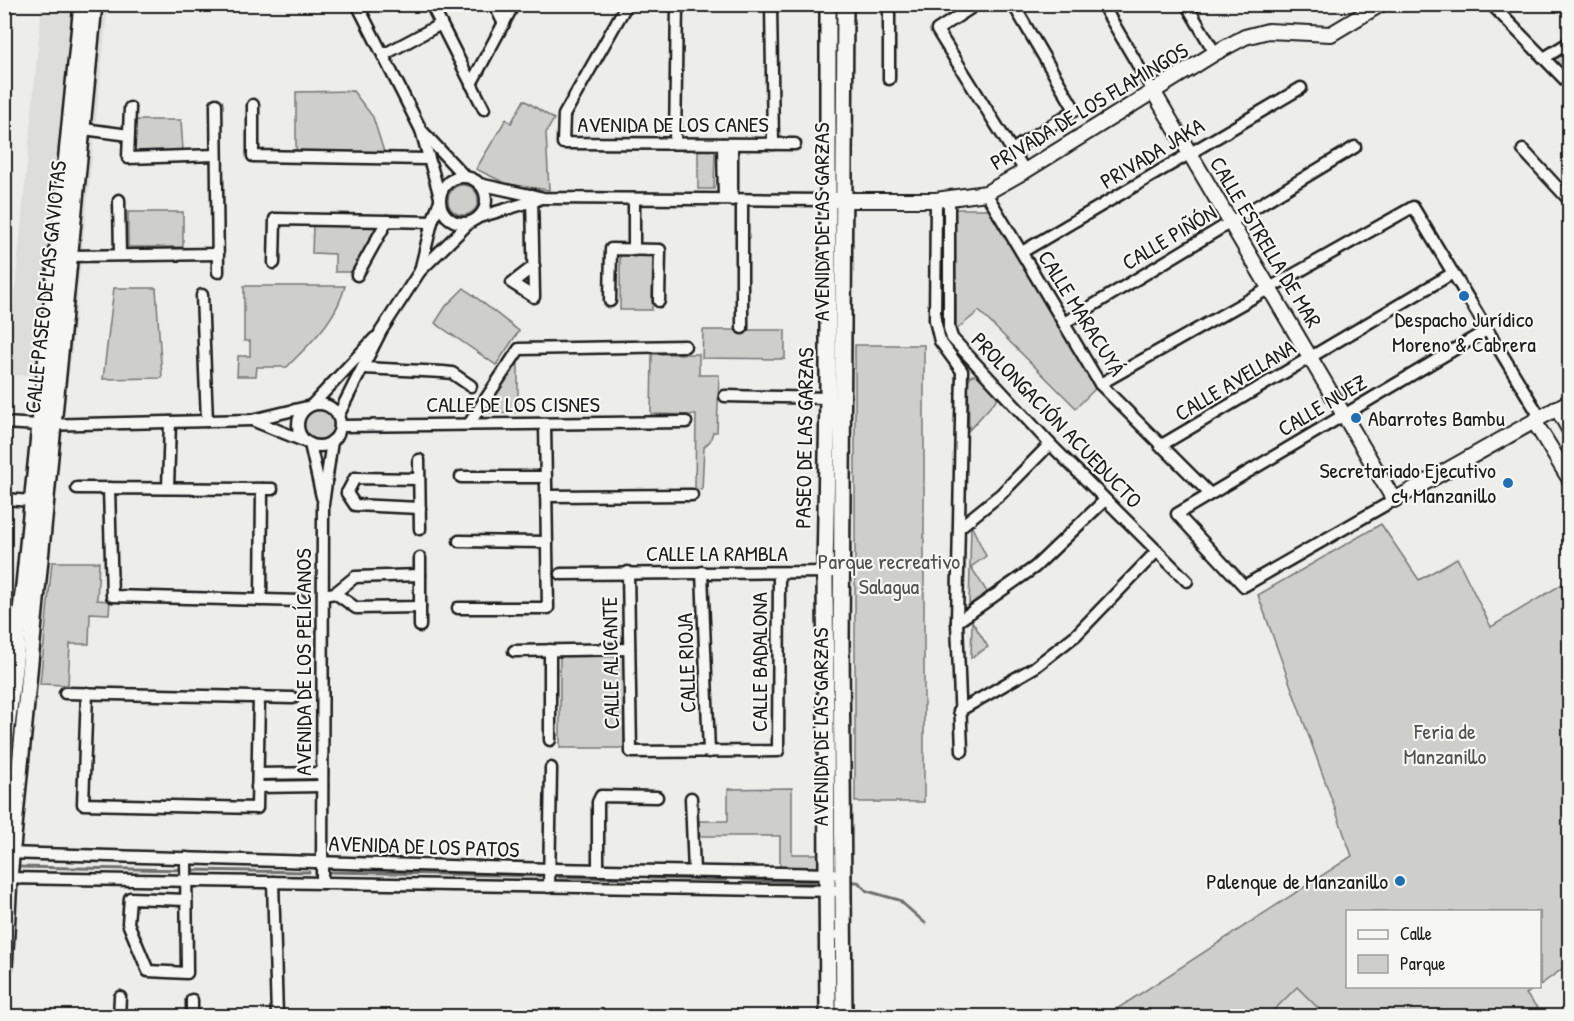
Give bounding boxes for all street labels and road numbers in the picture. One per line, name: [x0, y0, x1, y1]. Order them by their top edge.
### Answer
street label: PRIVADA DE LOS FLAMINGOS: [984, 35, 1194, 177]
street label: AVENIDA DE LOS CANES: [577, 109, 769, 139]
street label: PRIVADA JAKA: [1094, 110, 1210, 196]
street label: AVENIDA DE LAS GARZAS: [806, 123, 836, 321]
street label: CALLE ESTRELLA DE MAR: [1203, 151, 1329, 333]
street label: CALLE PASEO DE LAS GAVIOTAS: [17, 159, 73, 415]
street label: CALLE PIÑÓN: [1116, 197, 1222, 277]
street label: CALLE MARACUYÁ: [1031, 244, 1133, 382]
street label: PROLONGACIÓN ACUEDUCTO: [965, 325, 1149, 515]
street label: CALLE AVELLANA: [1169, 332, 1301, 428]
street label: PASEO DE LAS GARZAS: [787, 347, 821, 529]
street label: CALLE NUEZ: [1272, 367, 1372, 443]
street label: CALLE DE LOS CISNES: [426, 389, 600, 419]
street label: CALLE LA RAMBLA: [646, 538, 788, 568]
street label: AVENIDA DE LOS PELÍCANOS: [288, 548, 318, 776]
street label: CALLE BADALONA: [744, 592, 774, 732]
street label: CALLE ALICANTE: [594, 596, 626, 730]
street label: CALLE RIOJA: [669, 612, 703, 714]
street label: AVENIDA DE LAS GARZAS: [805, 628, 835, 826]
street label: AVENIDA DE LOS PATOS: [328, 828, 520, 864]

